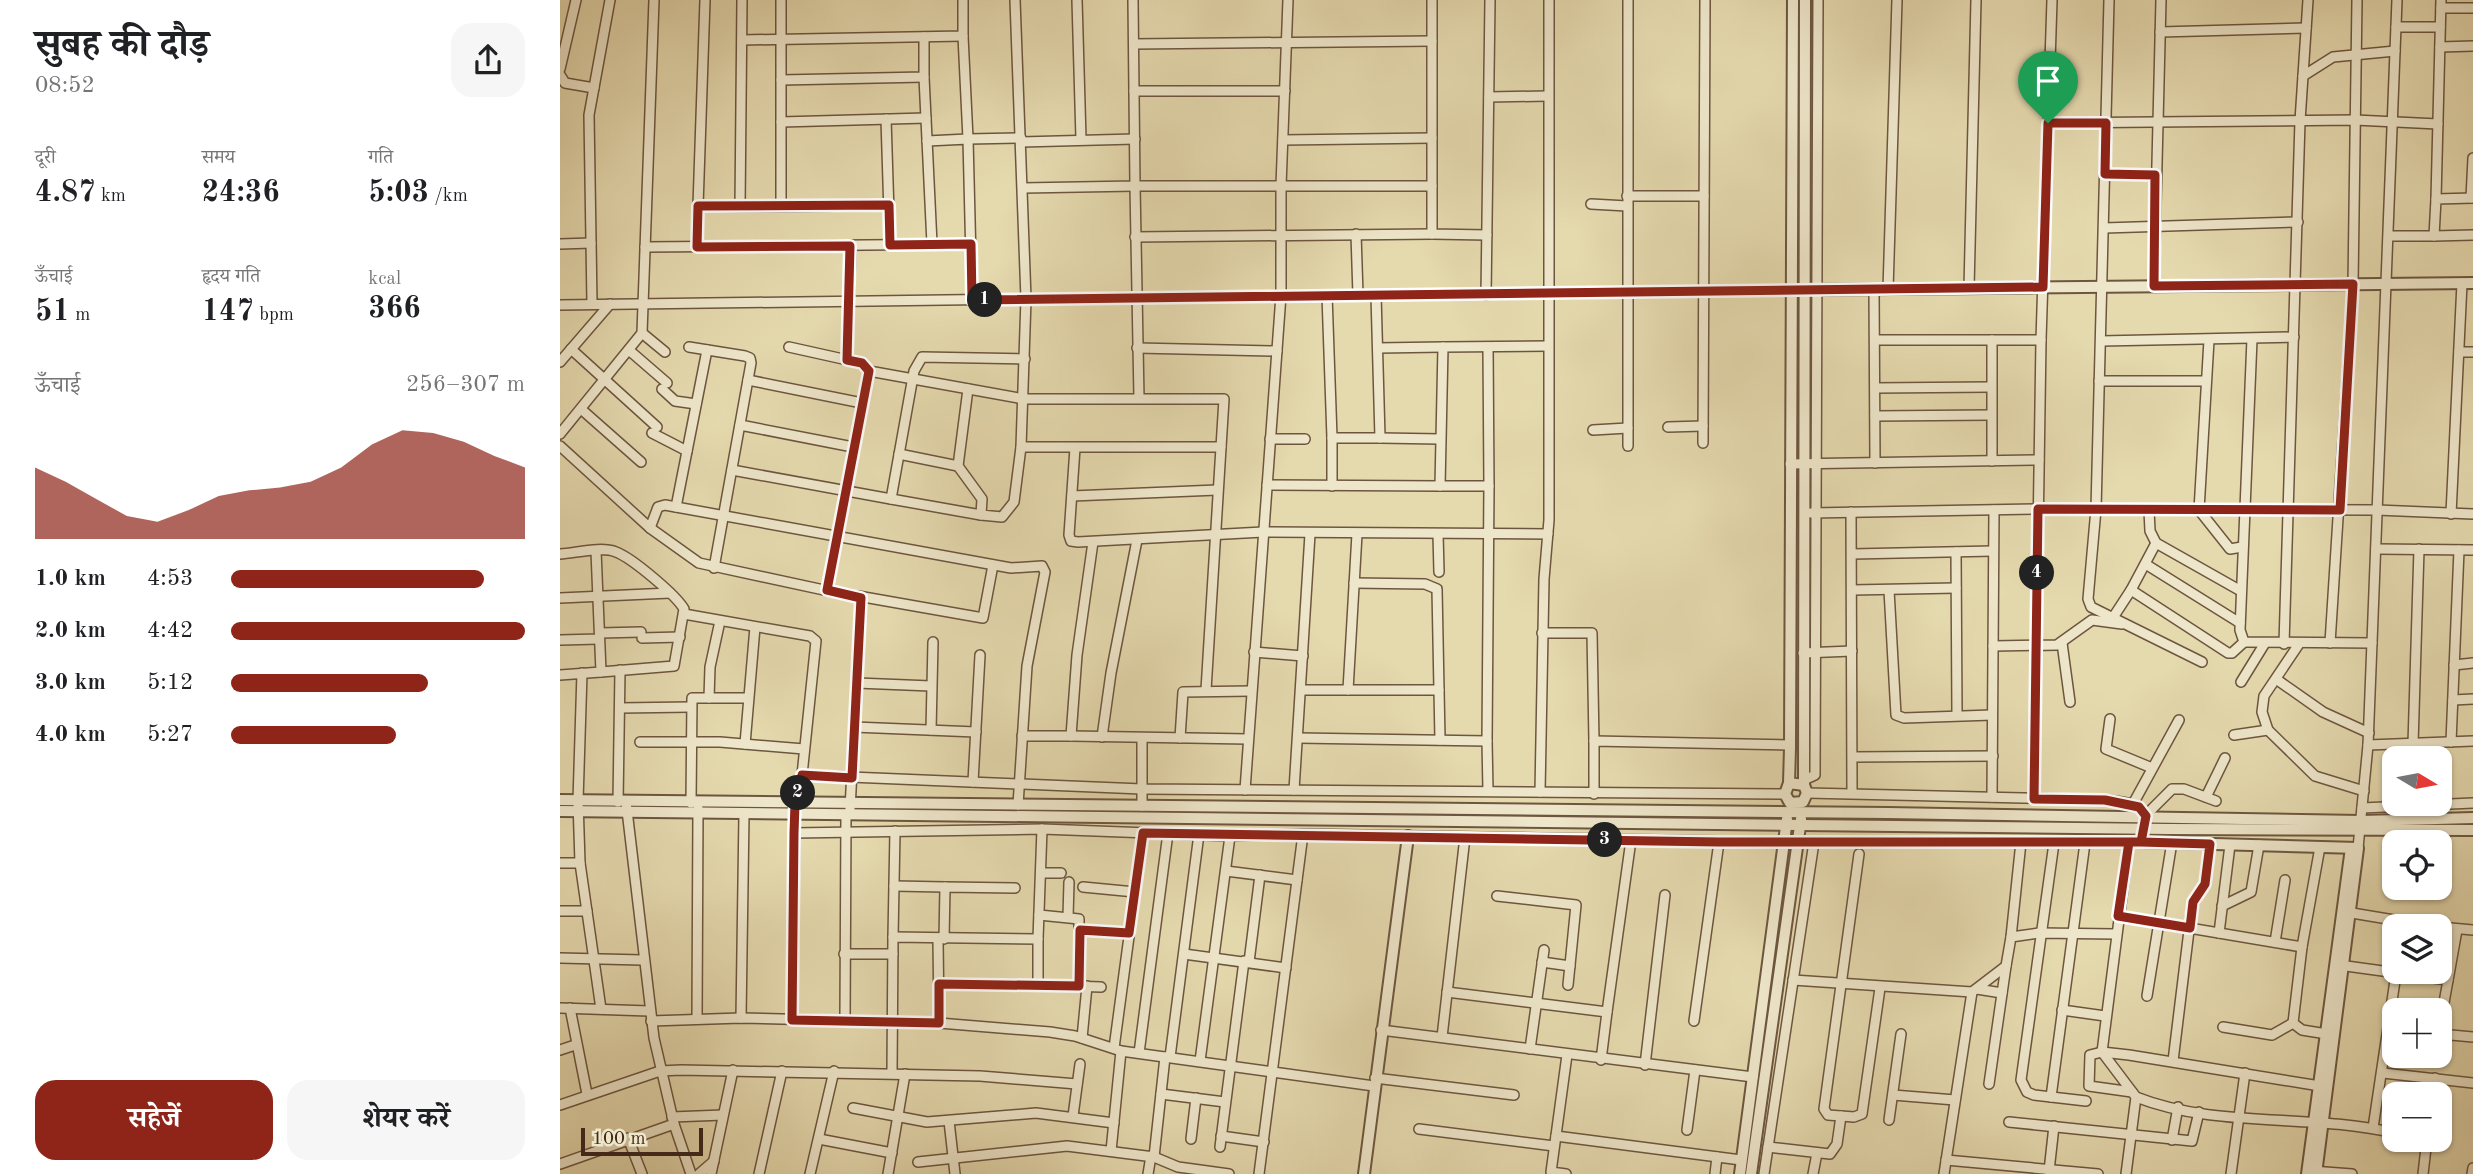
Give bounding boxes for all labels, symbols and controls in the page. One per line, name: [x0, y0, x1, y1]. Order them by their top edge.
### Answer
button: share: [451, 23, 525, 97]
text: सुबह की दौड़: [35, 27, 209, 65]
pin: [2018, 51, 2078, 123]
icon: arrive: [2029, 62, 2067, 100]
text: 08:52: [35, 74, 95, 97]
text: दूरी: [35, 149, 56, 168]
text: समय: [202, 149, 235, 168]
text: गति: [368, 149, 393, 168]
text: 4.87: [35, 178, 96, 208]
text: 24:36: [202, 178, 280, 208]
text: 5:03: [368, 178, 429, 208]
text: km: [96, 187, 126, 206]
text: /km: [429, 187, 468, 206]
text: ऊँचाई: [35, 268, 72, 287]
text: हृदय गति: [202, 268, 260, 287]
text: kcal: [368, 270, 401, 289]
pin: 1: [968, 282, 1002, 318]
text: 1: [979, 290, 990, 309]
text: 366: [368, 294, 421, 324]
text: 51: [35, 297, 70, 327]
text: 147: [202, 297, 254, 327]
text: m: [70, 306, 90, 325]
text: bpm: [254, 306, 294, 325]
text: 256–307 m: [406, 373, 525, 396]
text: ऊँचाई: [35, 374, 80, 397]
pin: 4: [2020, 556, 2054, 590]
text: 4: [2031, 563, 2042, 582]
text: 1.0 km: [35, 567, 106, 590]
text: 4:53: [147, 567, 193, 590]
text: 2.0 km: [35, 619, 106, 642]
text: 4:42: [147, 619, 193, 642]
text: 3.0 km: [35, 671, 106, 694]
text: 5:12: [147, 671, 193, 694]
text: 4.0 km: [35, 723, 106, 746]
text: 5:27: [147, 723, 193, 746]
north arrow: [2382, 746, 2452, 816]
map controls: [2382, 746, 2452, 1152]
pin: 2: [780, 776, 816, 810]
text: 2: [792, 783, 803, 802]
pin: 3: [1588, 822, 1622, 858]
text: 3: [1599, 830, 1610, 849]
button: locate: [2382, 830, 2452, 900]
button: layers: [2382, 914, 2452, 984]
button: +: [2382, 998, 2452, 1068]
button: सहेजें: [35, 1080, 273, 1160]
button: शेयर करें: [287, 1080, 525, 1160]
button: −: [2382, 1082, 2452, 1152]
scale bar: [581, 1125, 704, 1157]
text: 100 m: [592, 1130, 645, 1149]

